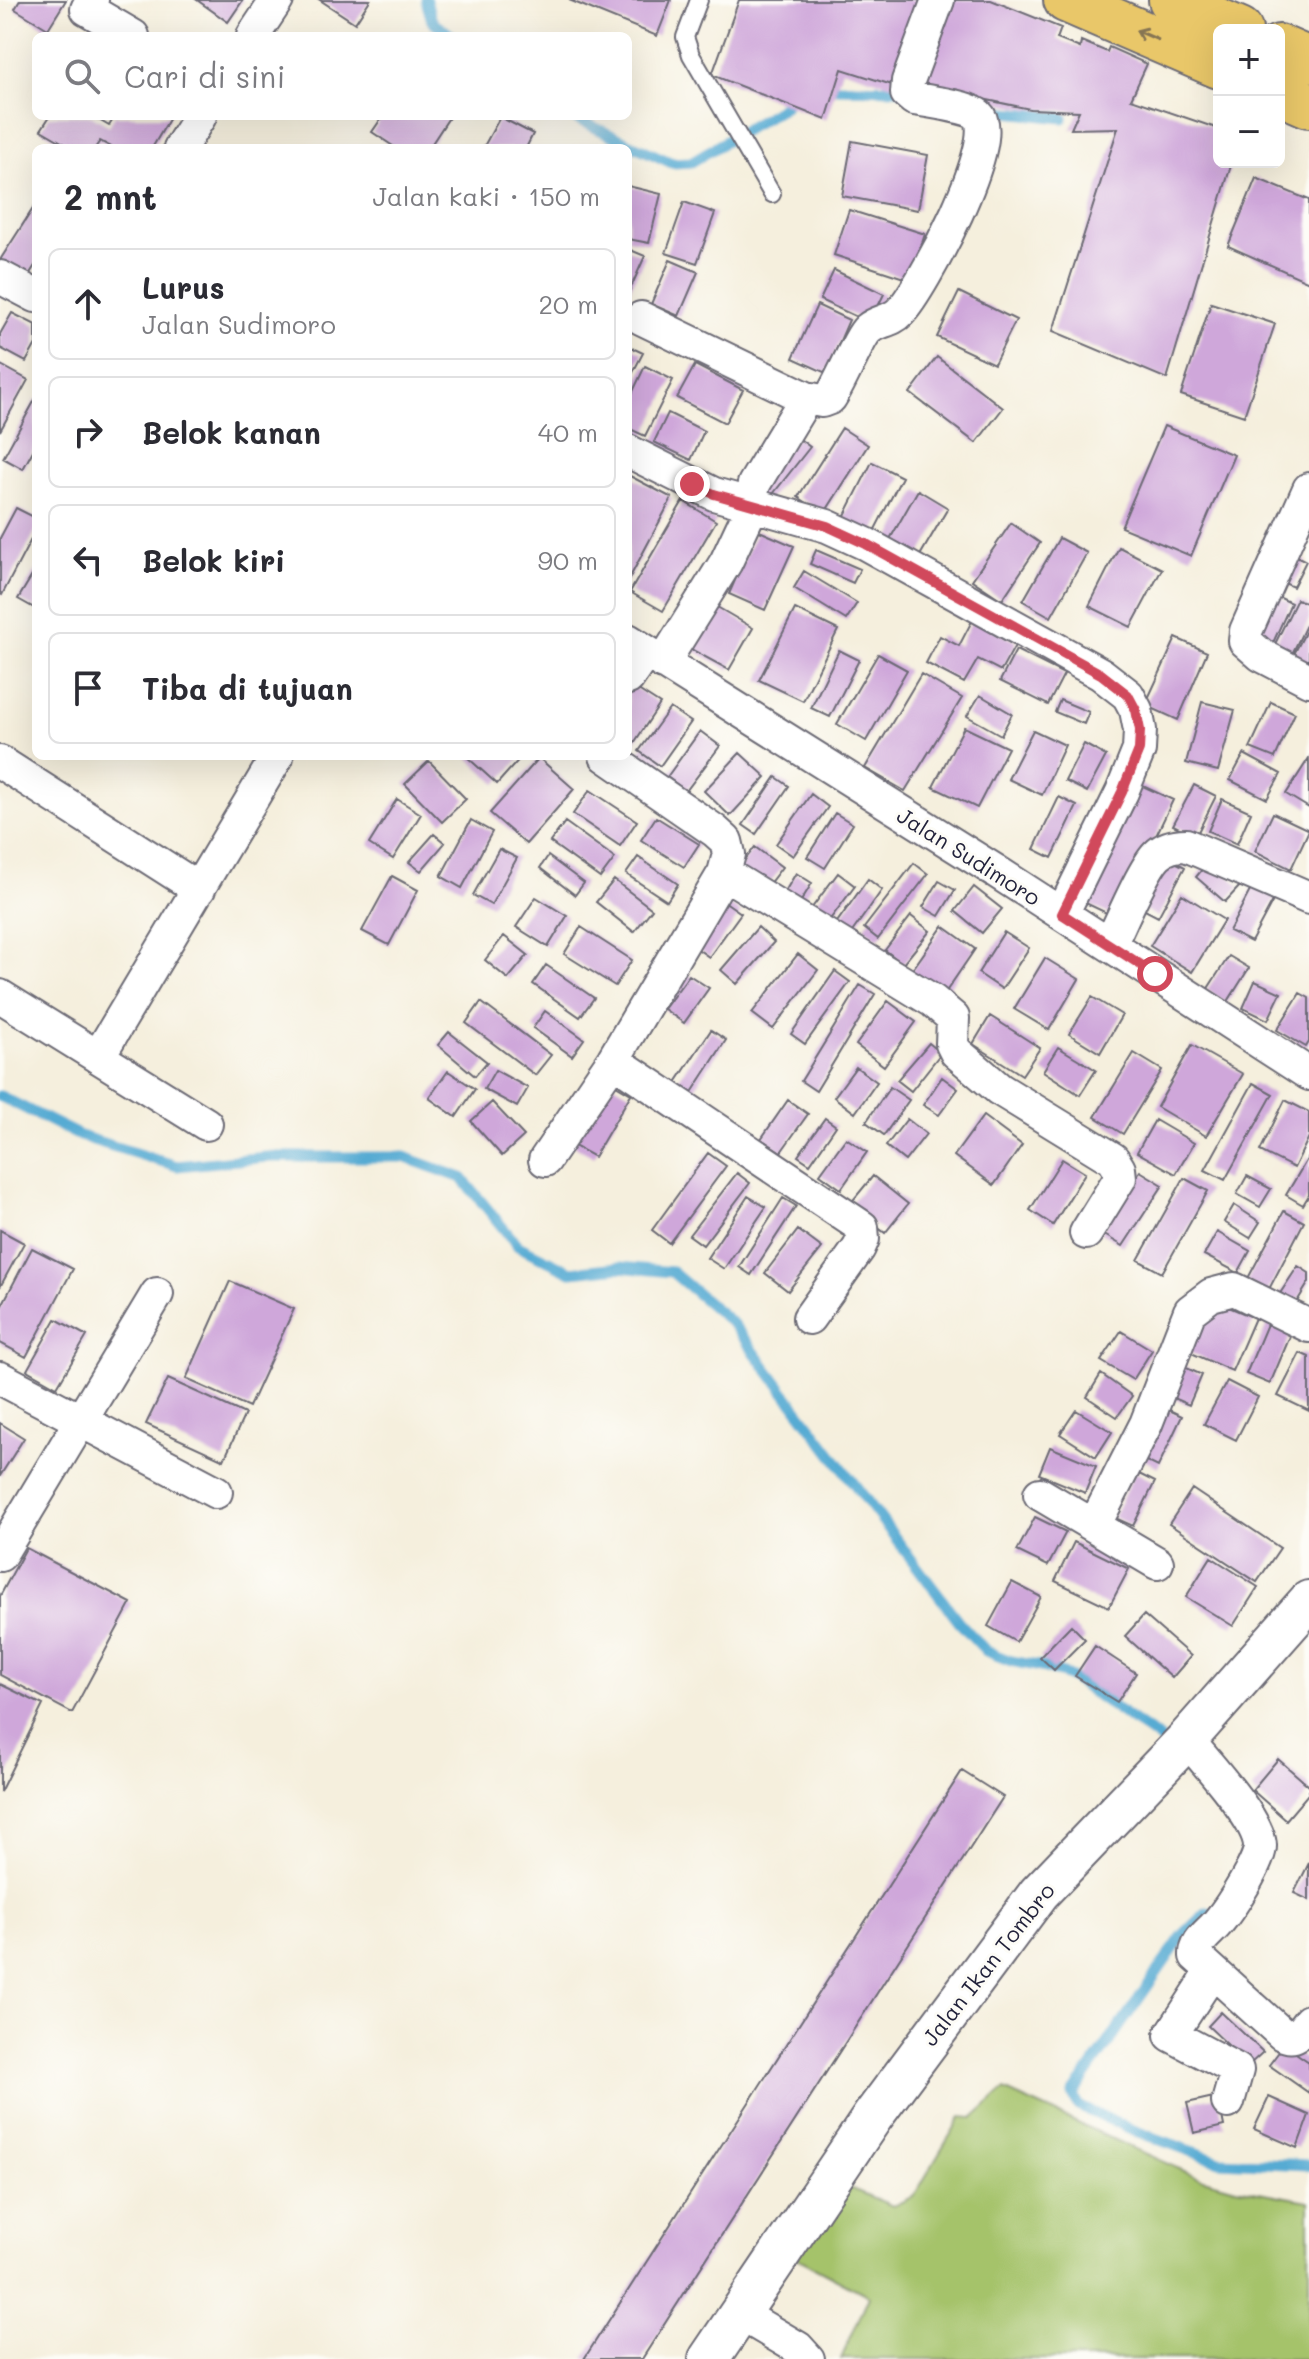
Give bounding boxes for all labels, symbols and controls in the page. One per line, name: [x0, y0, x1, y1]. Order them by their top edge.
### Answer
map controls: [1213, 24, 1285, 168]
button: +: [1213, 24, 1285, 96]
one-way arrow: [1136, 27, 1160, 42]
search box: [32, 32, 632, 120]
icon: search: [60, 54, 104, 98]
text: Cari di sini: [124, 56, 285, 96]
button: −: [1213, 96, 1285, 168]
text: 2 mnt: [64, 174, 157, 219]
text: Jalan kaki · 150 m: [372, 179, 600, 213]
text: Lurus: [142, 267, 225, 307]
icon: ahead: [66, 282, 110, 326]
text: 20 m: [538, 287, 598, 321]
text: Jalan Sudimoro: [142, 307, 336, 341]
icon: right: [66, 410, 110, 454]
text: Belok kanan: [142, 412, 321, 452]
text: 40 m: [538, 415, 598, 449]
route end: [674, 466, 710, 502]
icon: left: [66, 538, 110, 582]
text: Belok kiri: [142, 540, 285, 580]
text: 90 m: [538, 543, 598, 577]
icon: arrive: [66, 666, 110, 710]
text: Tiba di tujuan: [142, 668, 353, 708]
street label: Jalan Sudimoro: [892, 800, 1046, 912]
route start: [1137, 956, 1173, 992]
street label: Jalan Ikan Tombro: [915, 1876, 1061, 2052]

